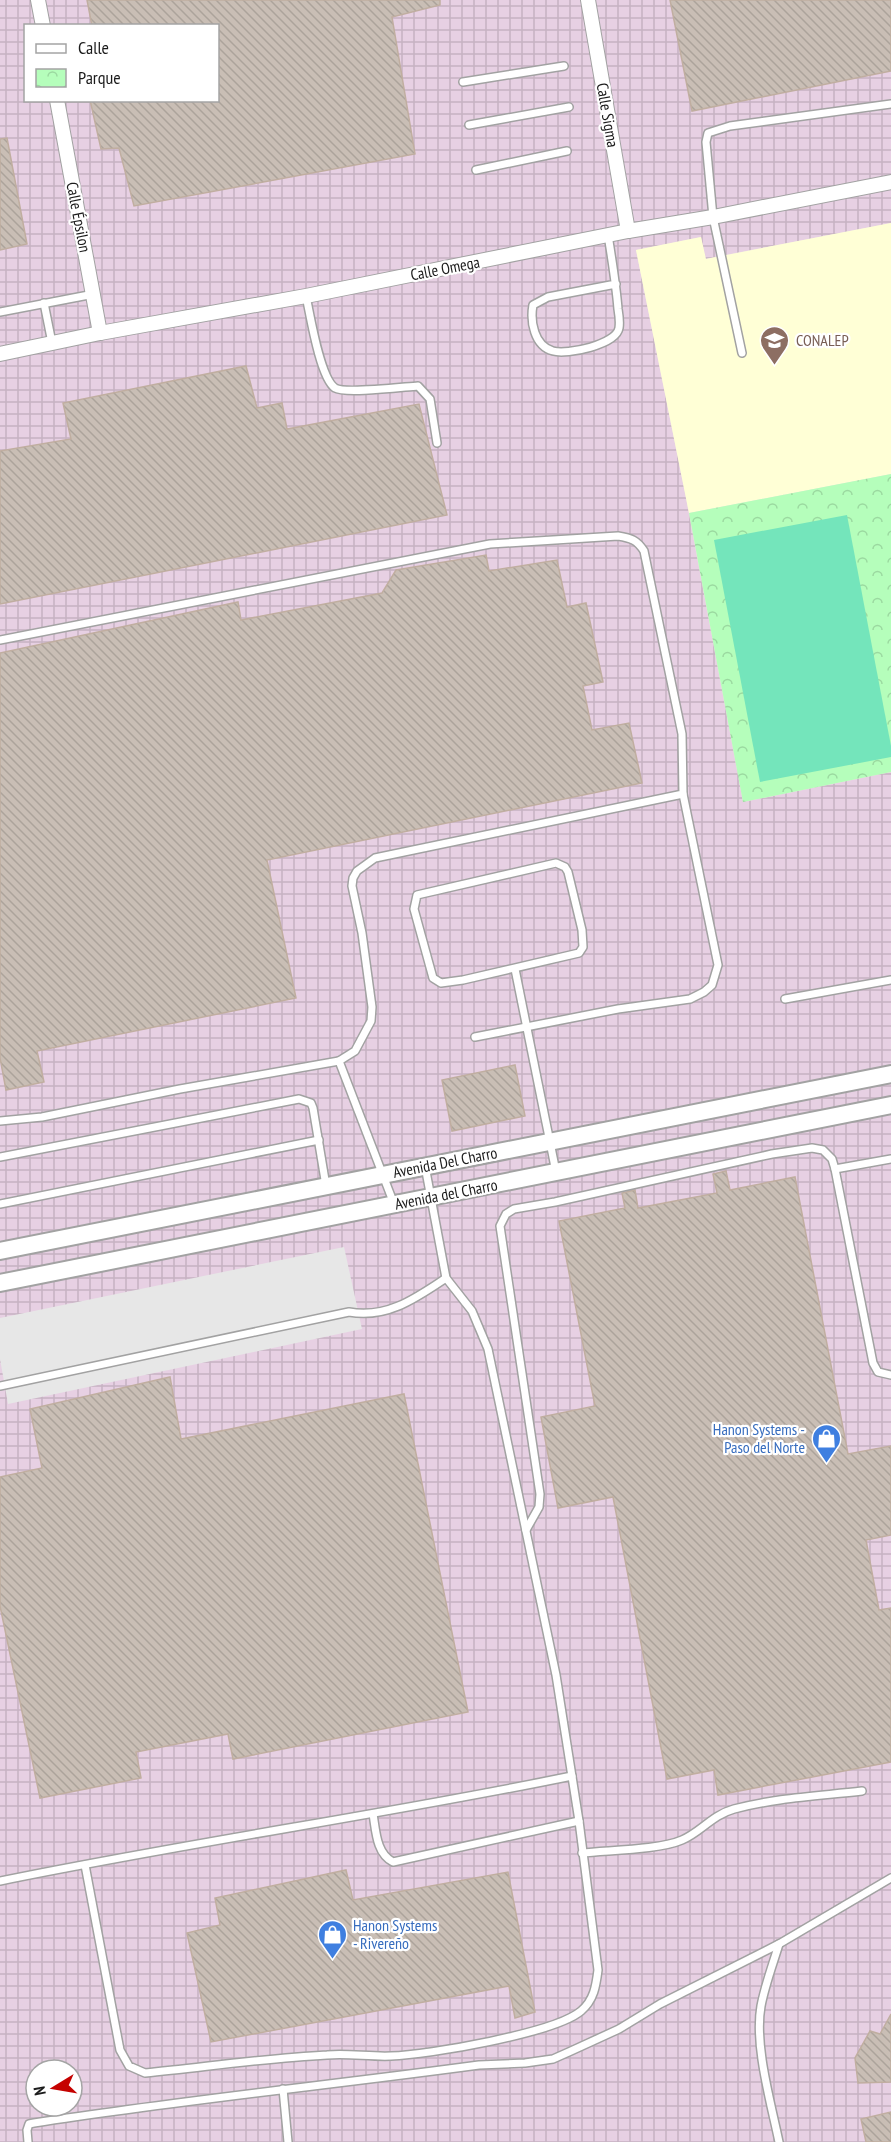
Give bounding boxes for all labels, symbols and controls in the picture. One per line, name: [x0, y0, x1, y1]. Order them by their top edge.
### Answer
legend: [24, 24, 219, 102]
text: Calle: [78, 36, 109, 59]
text: Parque: [78, 66, 121, 89]
street label: Calle Sigma: [593, 81, 623, 149]
street label: Calle Épsilon: [62, 180, 96, 254]
street label: Calle Omega: [409, 252, 481, 284]
school or university icon: CONALEP: [759, 324, 791, 366]
place label: CONALEP: [796, 330, 849, 350]
street label: Avenida Del Charro: [391, 1142, 499, 1182]
street label: Avenida del Charro: [393, 1174, 499, 1214]
place label: Hanon Systems - Paso del Norte: [713, 1419, 805, 1457]
shop icon: Hanon Systems - Paso del Norte: [810, 1422, 842, 1464]
place label: Hanon Systems - Rivereño: [353, 1915, 437, 1953]
shop icon: Hanon Systems - Rivereño: [316, 1918, 348, 1960]
north arrow: [24, 2058, 84, 2118]
text: N: [29, 2085, 50, 2097]

